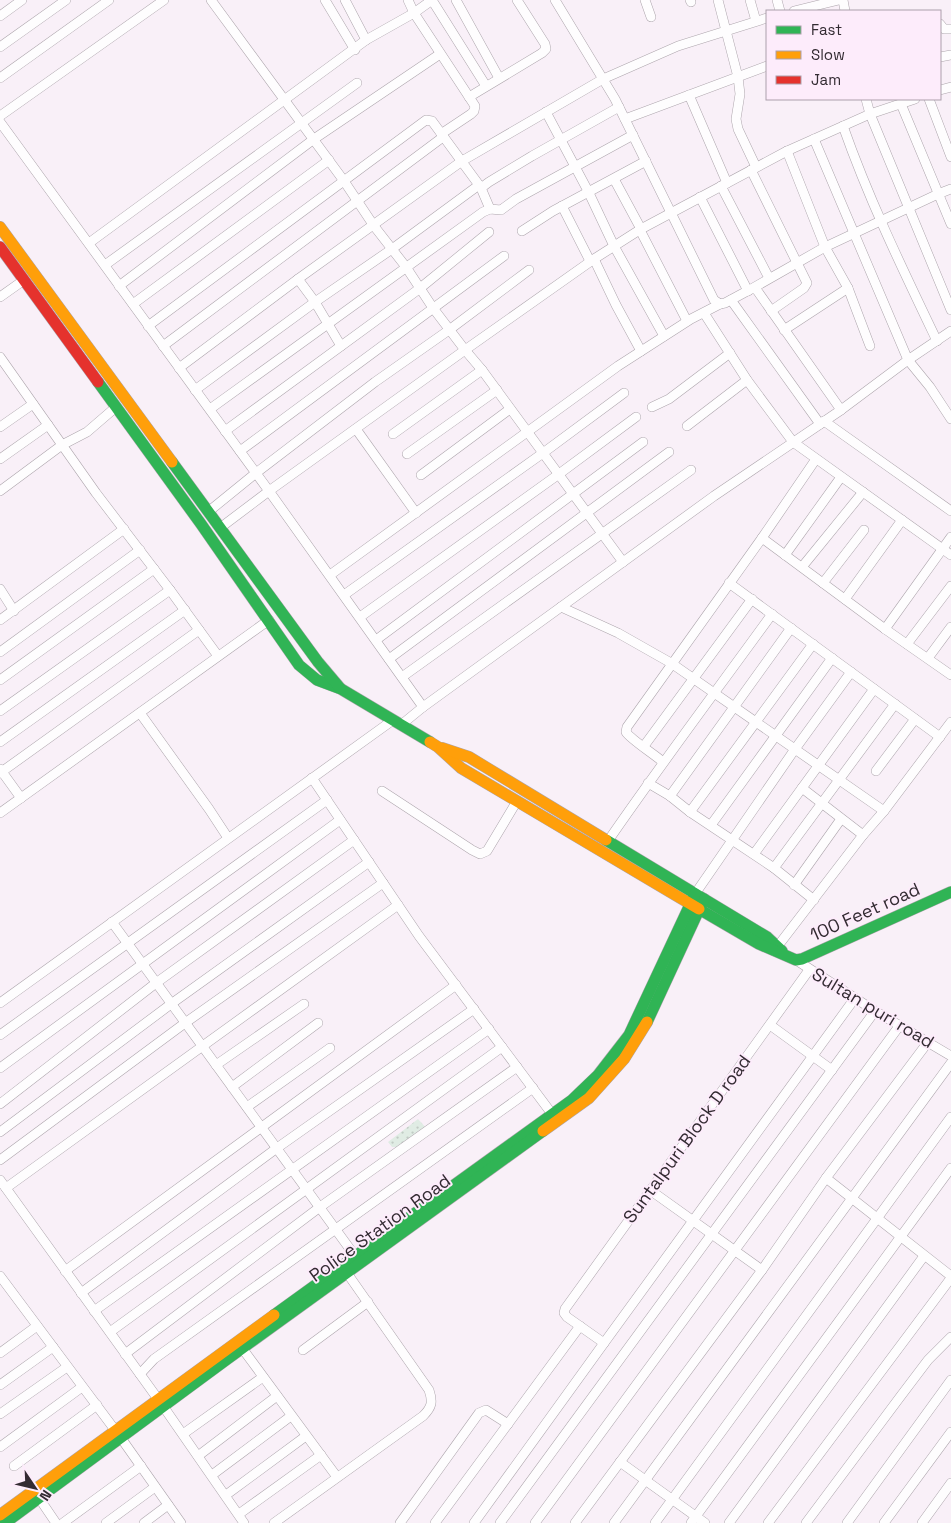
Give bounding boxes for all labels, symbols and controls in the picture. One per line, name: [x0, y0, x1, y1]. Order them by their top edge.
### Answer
legend: [766, 10, 941, 100]
text: Fast: [811, 20, 842, 39]
text: Slow: [811, 45, 845, 64]
text: Jam: [811, 70, 841, 89]
street label: 100 Feet road: [806, 877, 923, 946]
street label: Sultan puri road: [808, 962, 939, 1053]
street label: Suntalpuri Block D road: [618, 1050, 755, 1227]
street label: Police Station Road: [305, 1169, 455, 1287]
north arrow: [10, 1463, 60, 1513]
text: N: [36, 1486, 56, 1504]

